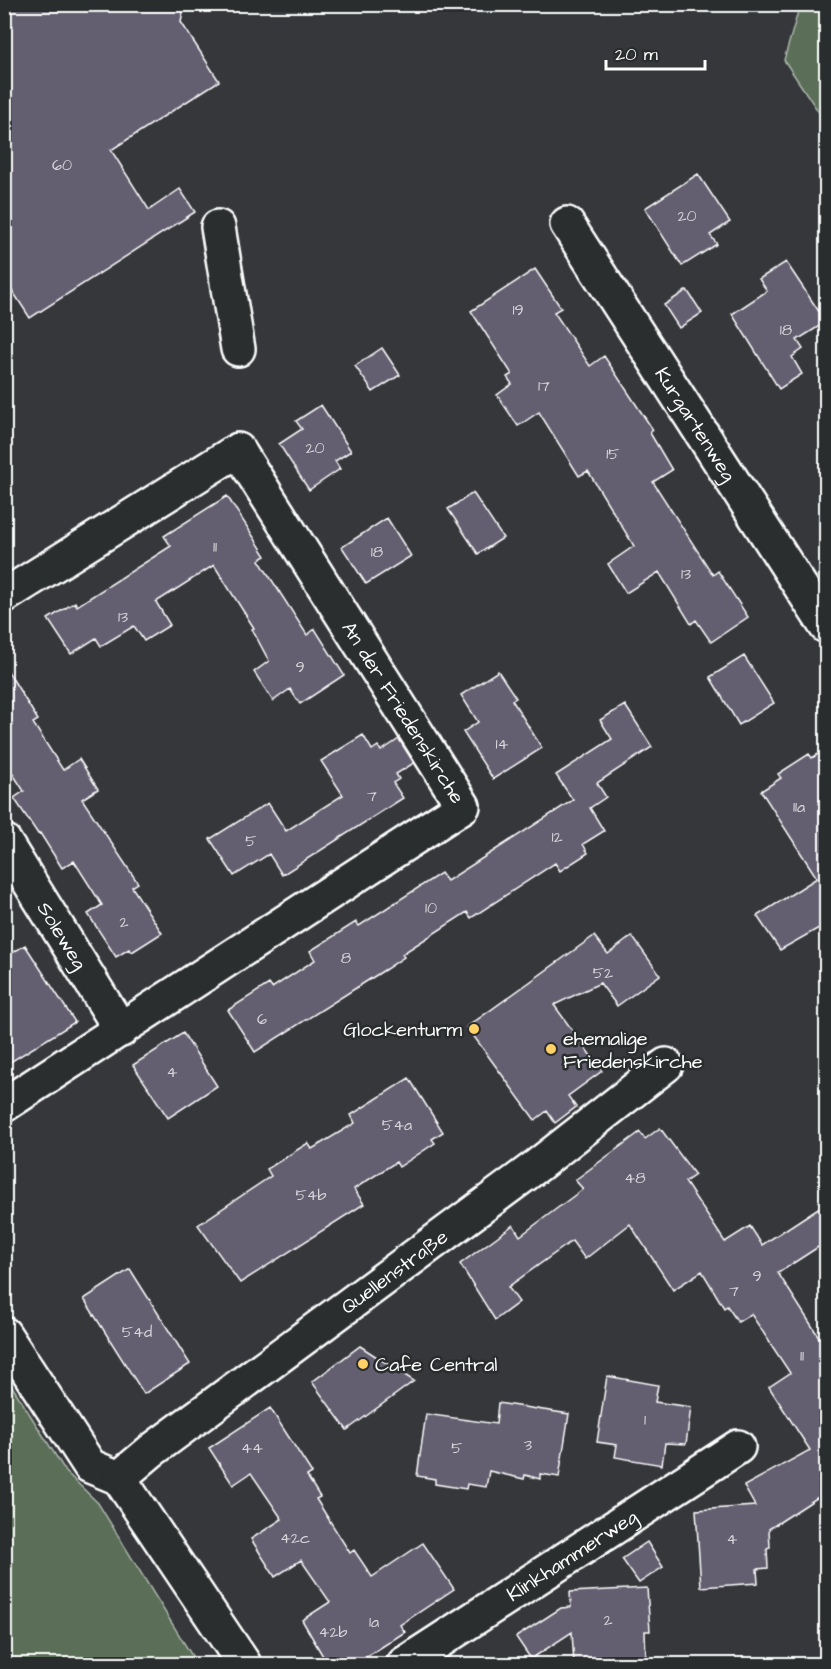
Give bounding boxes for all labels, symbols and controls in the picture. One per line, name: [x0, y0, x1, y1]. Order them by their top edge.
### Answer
scale bar: [606, 33, 705, 71]
text: 20 m: [615, 42, 658, 67]
house number: 60: [52, 154, 72, 176]
house number: 20: [677, 205, 697, 227]
house number: 19: [512, 299, 524, 321]
house number: 18: [780, 319, 792, 341]
street label: Kurgartenweg: [648, 362, 742, 488]
house number: 17: [538, 375, 550, 397]
house number: 20: [305, 437, 325, 459]
house number: 15: [606, 443, 620, 465]
house number: 11: [213, 536, 217, 558]
house number: 18: [371, 541, 383, 563]
house number: 13: [681, 563, 691, 585]
house number: 13: [118, 606, 128, 628]
street label: An der Friedenskirche: [335, 616, 471, 809]
house number: 9: [295, 656, 305, 678]
house number: 14: [496, 733, 509, 755]
house number: 7: [367, 785, 377, 807]
house number: 11a: [793, 796, 805, 818]
house number: 12: [551, 826, 563, 848]
house number: 5: [245, 830, 257, 852]
street label: Soleweg: [30, 896, 93, 976]
house number: 10: [425, 897, 437, 919]
house number: 2: [119, 911, 129, 933]
house number: 8: [341, 947, 351, 969]
house number: 52: [593, 962, 613, 984]
house number: 6: [257, 1008, 267, 1030]
place label: Glockenturm: [343, 1016, 462, 1044]
marker: Glockenturm: [467, 1022, 481, 1036]
place label: ehemalige Friedenskirche: [563, 1025, 703, 1076]
marker: ehemalige Friedenskirche: [544, 1042, 558, 1056]
house number: 4: [167, 1061, 178, 1083]
house number: 54a: [382, 1114, 412, 1136]
house number: 48: [624, 1167, 646, 1189]
house number: 54b: [295, 1184, 327, 1206]
street label: Quellenstraße: [335, 1223, 454, 1321]
house number: 9: [752, 1265, 762, 1287]
house number: 7: [729, 1280, 739, 1302]
house number: 54d: [122, 1321, 152, 1343]
house number: 11: [800, 1345, 804, 1367]
place label: Cafe Central: [375, 1351, 497, 1379]
marker: Cafe Central: [356, 1357, 370, 1371]
house number: 1: [644, 1409, 646, 1431]
house number: 3: [524, 1434, 532, 1456]
house number: 44: [241, 1437, 263, 1459]
house number: 5: [451, 1437, 463, 1459]
street label: Klinkhammerweg: [501, 1503, 644, 1609]
house number: 42c: [280, 1527, 310, 1549]
house number: 4: [727, 1528, 738, 1550]
house number: 2: [603, 1609, 613, 1631]
house number: 1a: [369, 1611, 379, 1633]
house number: 42b: [318, 1621, 348, 1643]

